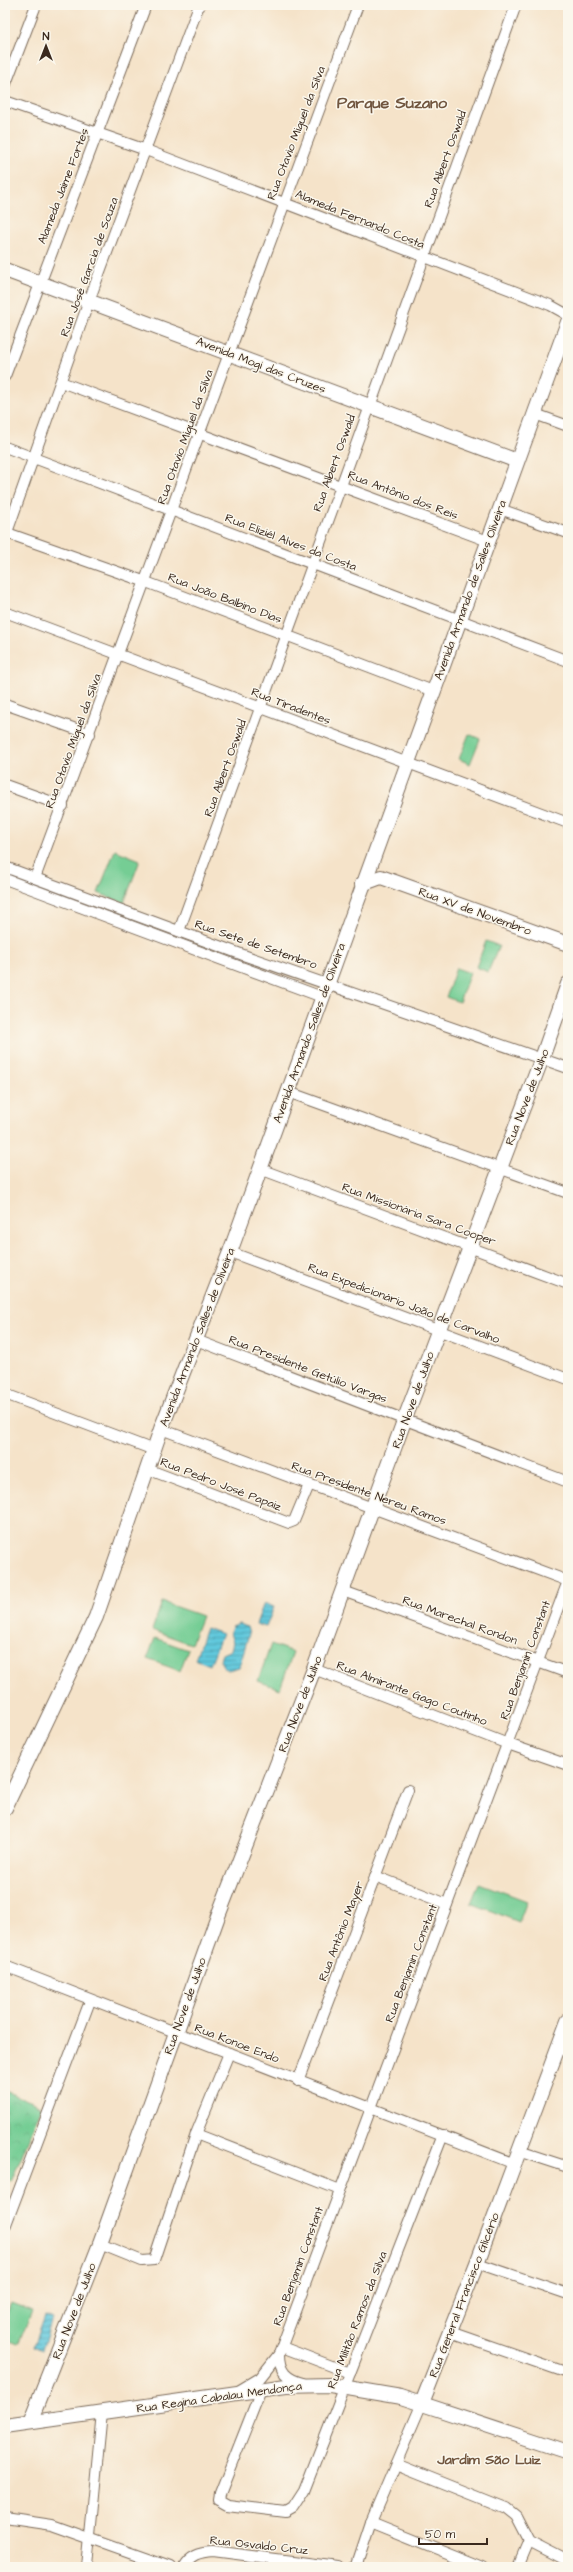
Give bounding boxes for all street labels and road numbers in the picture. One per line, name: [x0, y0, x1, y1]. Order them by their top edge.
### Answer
street label: Rua Otavio Miguel da Silva: [263, 64, 331, 203]
street label: Rua Albert Oswald: [420, 108, 471, 210]
street label: Alameda Jaime Fortes: [34, 126, 93, 246]
street label: Alameda Fernando Costa: [293, 186, 427, 253]
street label: Rua José Garcia de Souza: [56, 195, 123, 339]
street label: Avenida Mogi das Cruzes: [193, 333, 328, 399]
street label: Rua Otavio Miguel da Silva: [153, 367, 219, 507]
street label: Rua Albert Oswald: [309, 412, 360, 514]
street label: Rua Antônio dos Reis: [345, 467, 460, 524]
street label: Avenida Armando de Salles Oliveira: [430, 498, 511, 682]
street label: Rua Eliziél Alves da Costa: [223, 509, 359, 575]
street label: Rua João Balbino Dias: [165, 569, 284, 628]
street label: Rua Otavio Miguel da Silva: [41, 671, 107, 811]
street label: Rua Tiradentes: [249, 684, 333, 729]
street label: Rua Albert Oswald: [200, 717, 251, 819]
street label: Rua XV de Novembro: [416, 883, 534, 940]
street label: Rua Sete de Setembro: [192, 916, 320, 973]
street label: Avenida Armando Salles de Oliveira: [269, 941, 350, 1125]
street label: Rua Nove de Julho: [501, 1046, 554, 1148]
street label: Rua Missionária Sara Cooper: [340, 1179, 498, 1250]
street label: Avenida Armando Salles de Oliveira: [155, 1245, 239, 1429]
street label: Rua Expedicionário João de Carvalho: [306, 1259, 502, 1348]
street label: Rua Presidente Getúlio Vargas: [226, 1331, 390, 1409]
street label: Rua Nove de Julho: [388, 1349, 439, 1451]
street label: Rua Pedro José Papaiz: [158, 1453, 284, 1515]
street label: Rua Presidente Nereu Ramos: [289, 1457, 449, 1529]
street label: Rua Marechal Rondon: [400, 1592, 520, 1649]
street label: Rua Benjamin Constant: [496, 1598, 555, 1722]
street label: Rua Nove de Julho: [274, 1653, 327, 1755]
street label: Rua Almirante Gago Coutinho: [334, 1657, 490, 1731]
street label: Rua Antônio Mayer: [315, 1878, 369, 1984]
street label: Rua Benjamin Constant: [381, 1901, 442, 2025]
street label: Rua Nove de Julho: [160, 1955, 211, 2057]
street label: Rua Konoe Endo: [192, 2019, 282, 2068]
street label: Rua Benjamin Constant: [269, 2204, 328, 2328]
street label: Rua General Francisco Glicério: [425, 2210, 504, 2380]
street label: Rua Militão Ramos da Silva: [323, 2249, 392, 2391]
street label: Rua Nove de Julho: [48, 2260, 101, 2362]
street label: Rua Regina Cabalau Mendonça: [135, 2377, 303, 2419]
street label: Rua Osvaldo Cruz: [209, 2532, 309, 2559]

